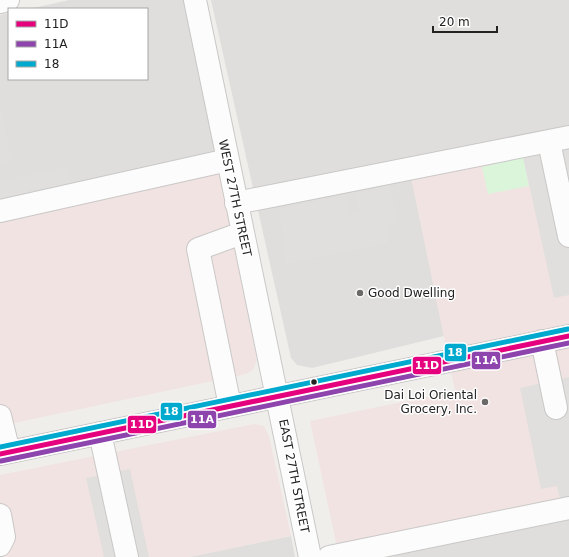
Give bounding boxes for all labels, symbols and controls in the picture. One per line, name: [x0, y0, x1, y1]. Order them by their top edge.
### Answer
legend: [8, 8, 148, 80]
scale bar: [433, 8, 497, 34]
text: 20 m: [439, 15, 470, 29]
text: 11D: [44, 17, 69, 31]
text: 11A: [44, 37, 68, 51]
text: 18: [44, 57, 59, 71]
street label: WEST 27TH STREET: [216, 138, 254, 259]
place label: Good Dwelling: [368, 286, 455, 300]
marker: Good Dwelling: [355, 288, 365, 298]
line badge: 18: [444, 343, 467, 362]
text: 18: [447, 346, 463, 359]
line badge: 11A: [471, 351, 501, 370]
text: 11A: [474, 354, 498, 367]
line badge: 11D: [412, 356, 442, 375]
text: 11D: [415, 359, 439, 372]
unlabelled marker: [309, 377, 319, 387]
place label: Dai Loi Oriental Grocery, Inc.: [384, 388, 477, 416]
marker: Dai Loi Oriental Grocery, Inc.: [480, 397, 490, 407]
line badge: 18: [160, 402, 183, 421]
text: 18: [163, 405, 179, 418]
line badge: 11A: [187, 410, 217, 429]
text: 11A: [190, 413, 214, 426]
line badge: 11D: [127, 415, 157, 434]
text: 11D: [130, 418, 154, 431]
street label: EAST 27TH STREET: [276, 418, 312, 535]

